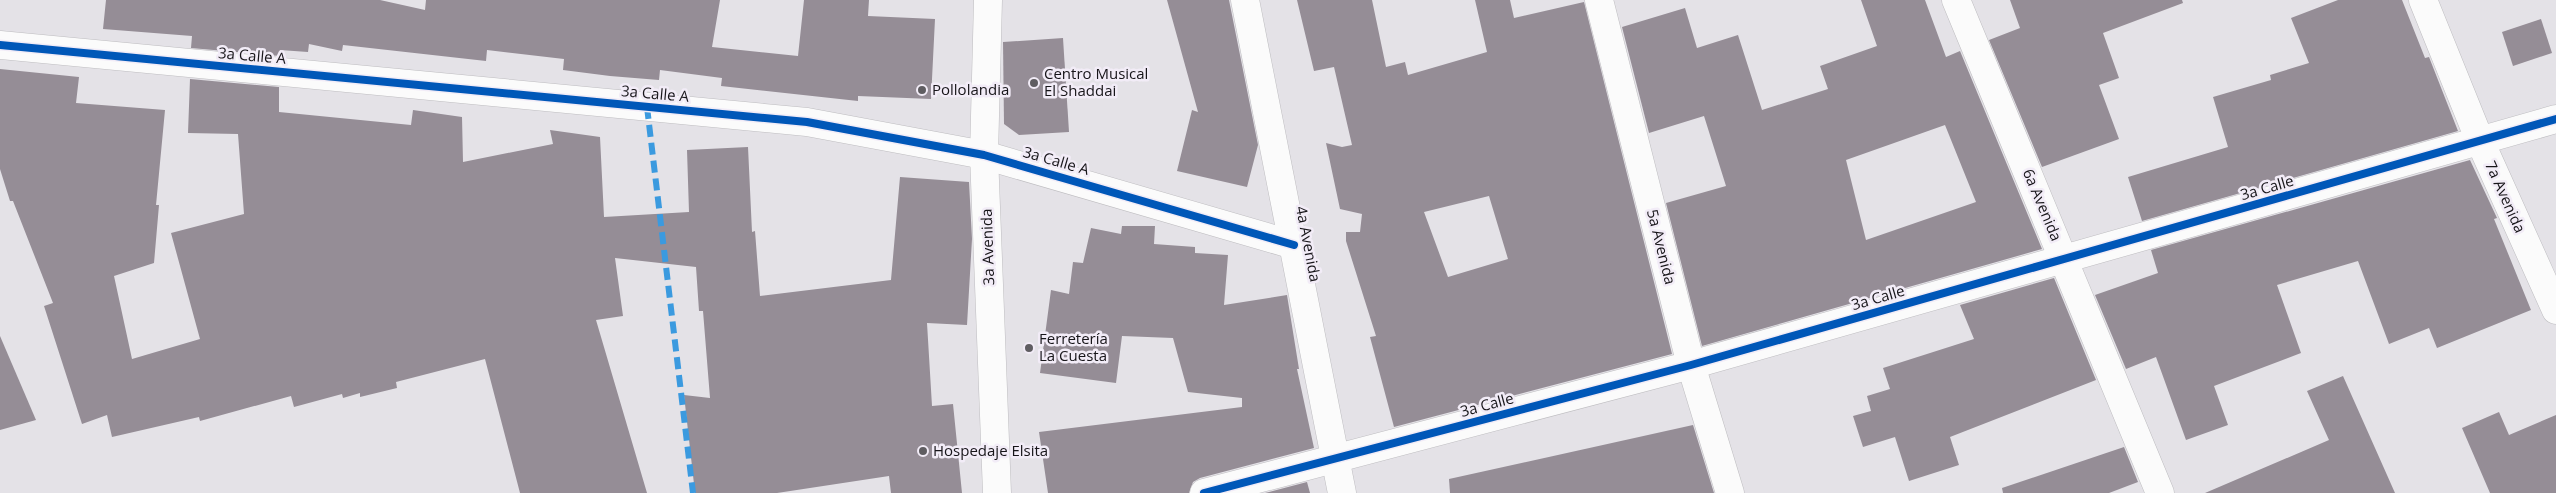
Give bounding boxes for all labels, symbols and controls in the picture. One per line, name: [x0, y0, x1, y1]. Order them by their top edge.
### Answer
street label: 3a Calle A: [217, 42, 287, 68]
place label: Centro Musical El Shaddai: [1044, 63, 1148, 100]
marker: Centro Musical El Shaddai: [1028, 77, 1040, 89]
place label: Pollolandia: [932, 79, 1009, 99]
street label: 3a Calle A: [620, 80, 690, 106]
marker: Pollolandia: [916, 84, 928, 96]
street label: 3a Calle A: [1021, 141, 1092, 179]
street label: 7a Avenida: [2481, 157, 2531, 236]
street label: 6a Avenida: [2019, 165, 2067, 244]
street label: 3a Calle: [2238, 170, 2296, 204]
street label: 4a Avenida: [1292, 204, 1326, 283]
street label: 5a Avenida: [1643, 207, 1681, 286]
street label: 3a Avenida: [976, 208, 998, 286]
street label: 3a Calle: [1849, 280, 1907, 314]
place label: Ferretería La Cuesta: [1039, 328, 1108, 365]
marker: Ferretería La Cuesta: [1023, 342, 1035, 354]
street label: 3a Calle: [1458, 387, 1516, 421]
place label: Hospedaje Elsita: [933, 440, 1048, 460]
marker: Hospedaje Elsita: [917, 445, 929, 457]

